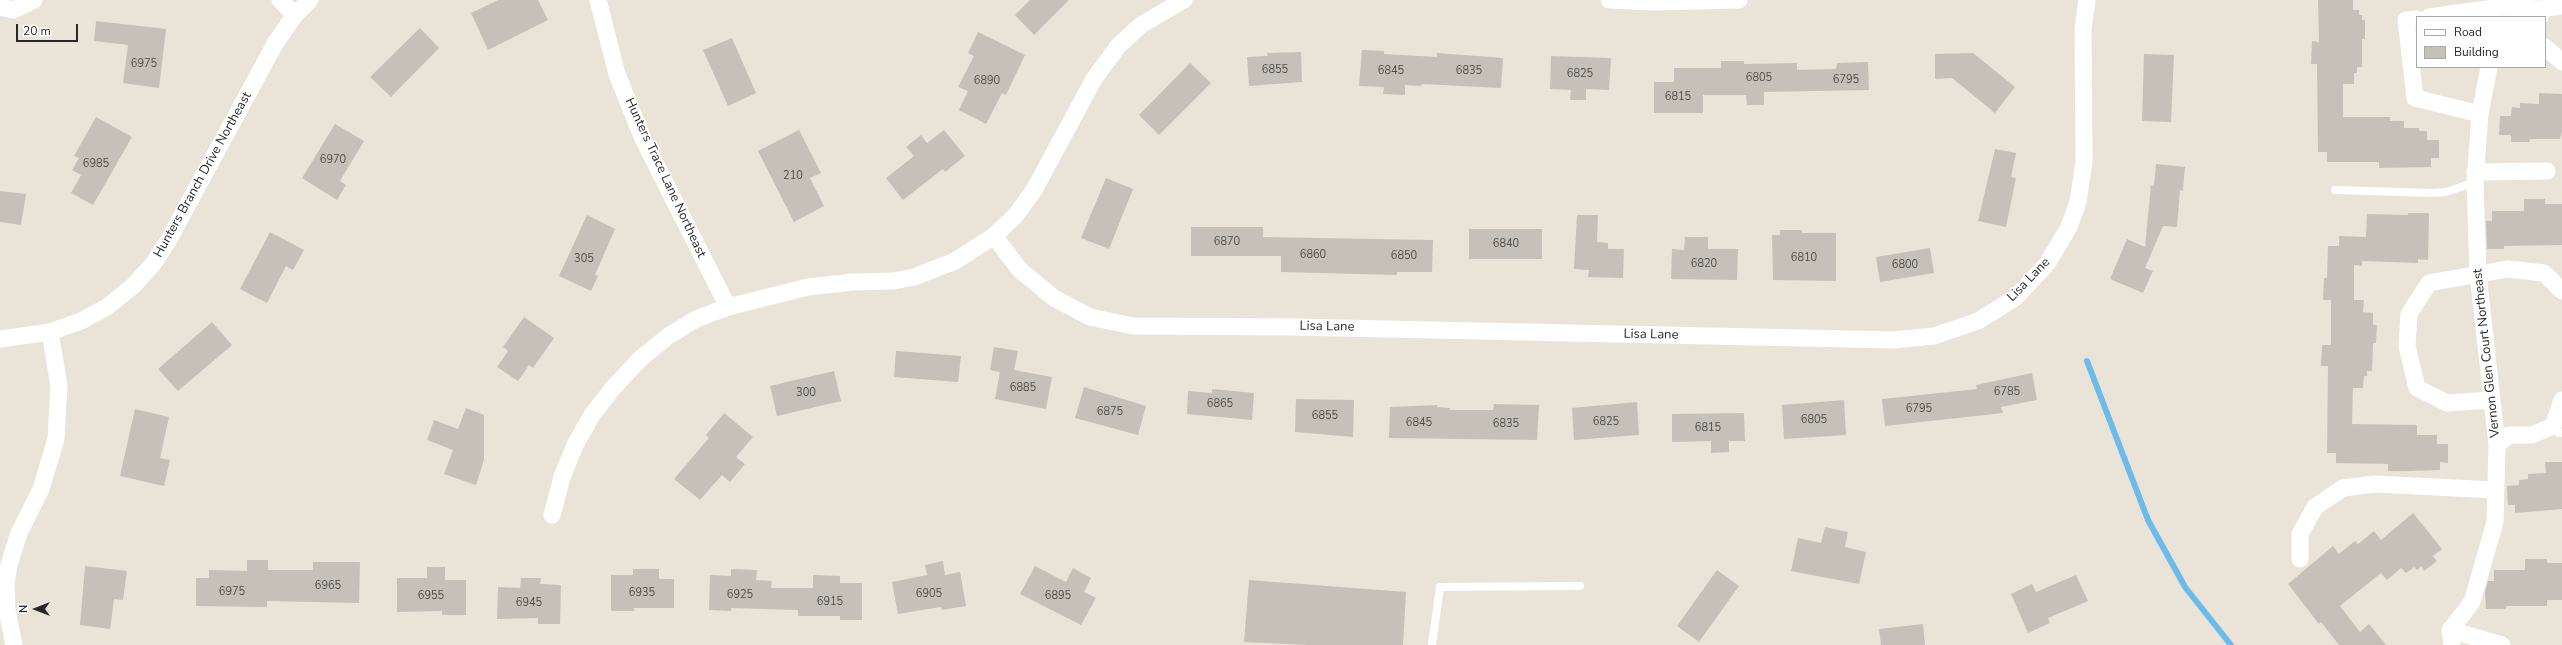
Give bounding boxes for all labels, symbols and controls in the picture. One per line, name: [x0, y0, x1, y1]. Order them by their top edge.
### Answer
scale bar: [18, 16, 80, 42]
legend: [2416, 16, 2546, 68]
text: 20 m: [23, 23, 51, 39]
text: Road: [2454, 24, 2482, 40]
text: Building: [2454, 44, 2499, 60]
house number: 6975: [131, 57, 157, 71]
house number: 6855: [1262, 63, 1288, 77]
house number: 6845: [1378, 64, 1404, 78]
house number: 6835: [1456, 64, 1482, 78]
house number: 6825: [1567, 67, 1593, 81]
house number: 6805: [1746, 71, 1772, 85]
house number: 6795: [1833, 73, 1859, 87]
house number: 6890: [974, 74, 1000, 88]
street label: Hunters Branch Drive Northeast: [151, 89, 255, 261]
house number: 6815: [1665, 90, 1691, 104]
street label: Hunters Trace Lane Northeast: [621, 96, 709, 260]
house number: 6970: [320, 153, 346, 167]
house number: 6985: [83, 157, 109, 171]
house number: 210: [783, 169, 803, 183]
house number: 6870: [1214, 235, 1240, 249]
house number: 6840: [1493, 237, 1519, 251]
house number: 6860: [1300, 248, 1326, 262]
house number: 6850: [1391, 249, 1417, 263]
house number: 6810: [1791, 251, 1817, 265]
house number: 305: [574, 252, 594, 266]
street label: Lisa Lane: [2004, 255, 2054, 305]
house number: 6820: [1691, 257, 1717, 271]
house number: 6800: [1892, 258, 1918, 272]
street label: Vernon Glen Court Northeast: [2470, 268, 2504, 438]
street label: Lisa Lane: [1299, 319, 1355, 335]
street label: Lisa Lane: [1623, 327, 1679, 343]
house number: 6885: [1010, 381, 1036, 395]
house number: 6785: [1994, 385, 2020, 399]
house number: 300: [796, 386, 816, 400]
house number: 6865: [1207, 397, 1233, 411]
house number: 6795: [1906, 402, 1932, 416]
house number: 6875: [1097, 405, 1123, 419]
house number: 6855: [1312, 409, 1338, 423]
house number: 6805: [1801, 413, 1827, 427]
house number: 6825: [1593, 415, 1619, 429]
house number: 6845: [1406, 416, 1432, 430]
house number: 6835: [1493, 417, 1519, 431]
house number: 6815: [1695, 421, 1721, 435]
house number: 6965: [315, 579, 341, 593]
house number: 6975: [219, 585, 245, 599]
house number: 6935: [629, 586, 655, 600]
house number: 6905: [916, 587, 942, 601]
house number: 6925: [727, 588, 753, 602]
north arrow: [16, 589, 56, 629]
house number: 6955: [418, 589, 444, 603]
house number: 6895: [1045, 589, 1071, 603]
house number: 6915: [817, 595, 843, 609]
house number: 6945: [516, 596, 542, 610]
text: N: [16, 605, 31, 613]

